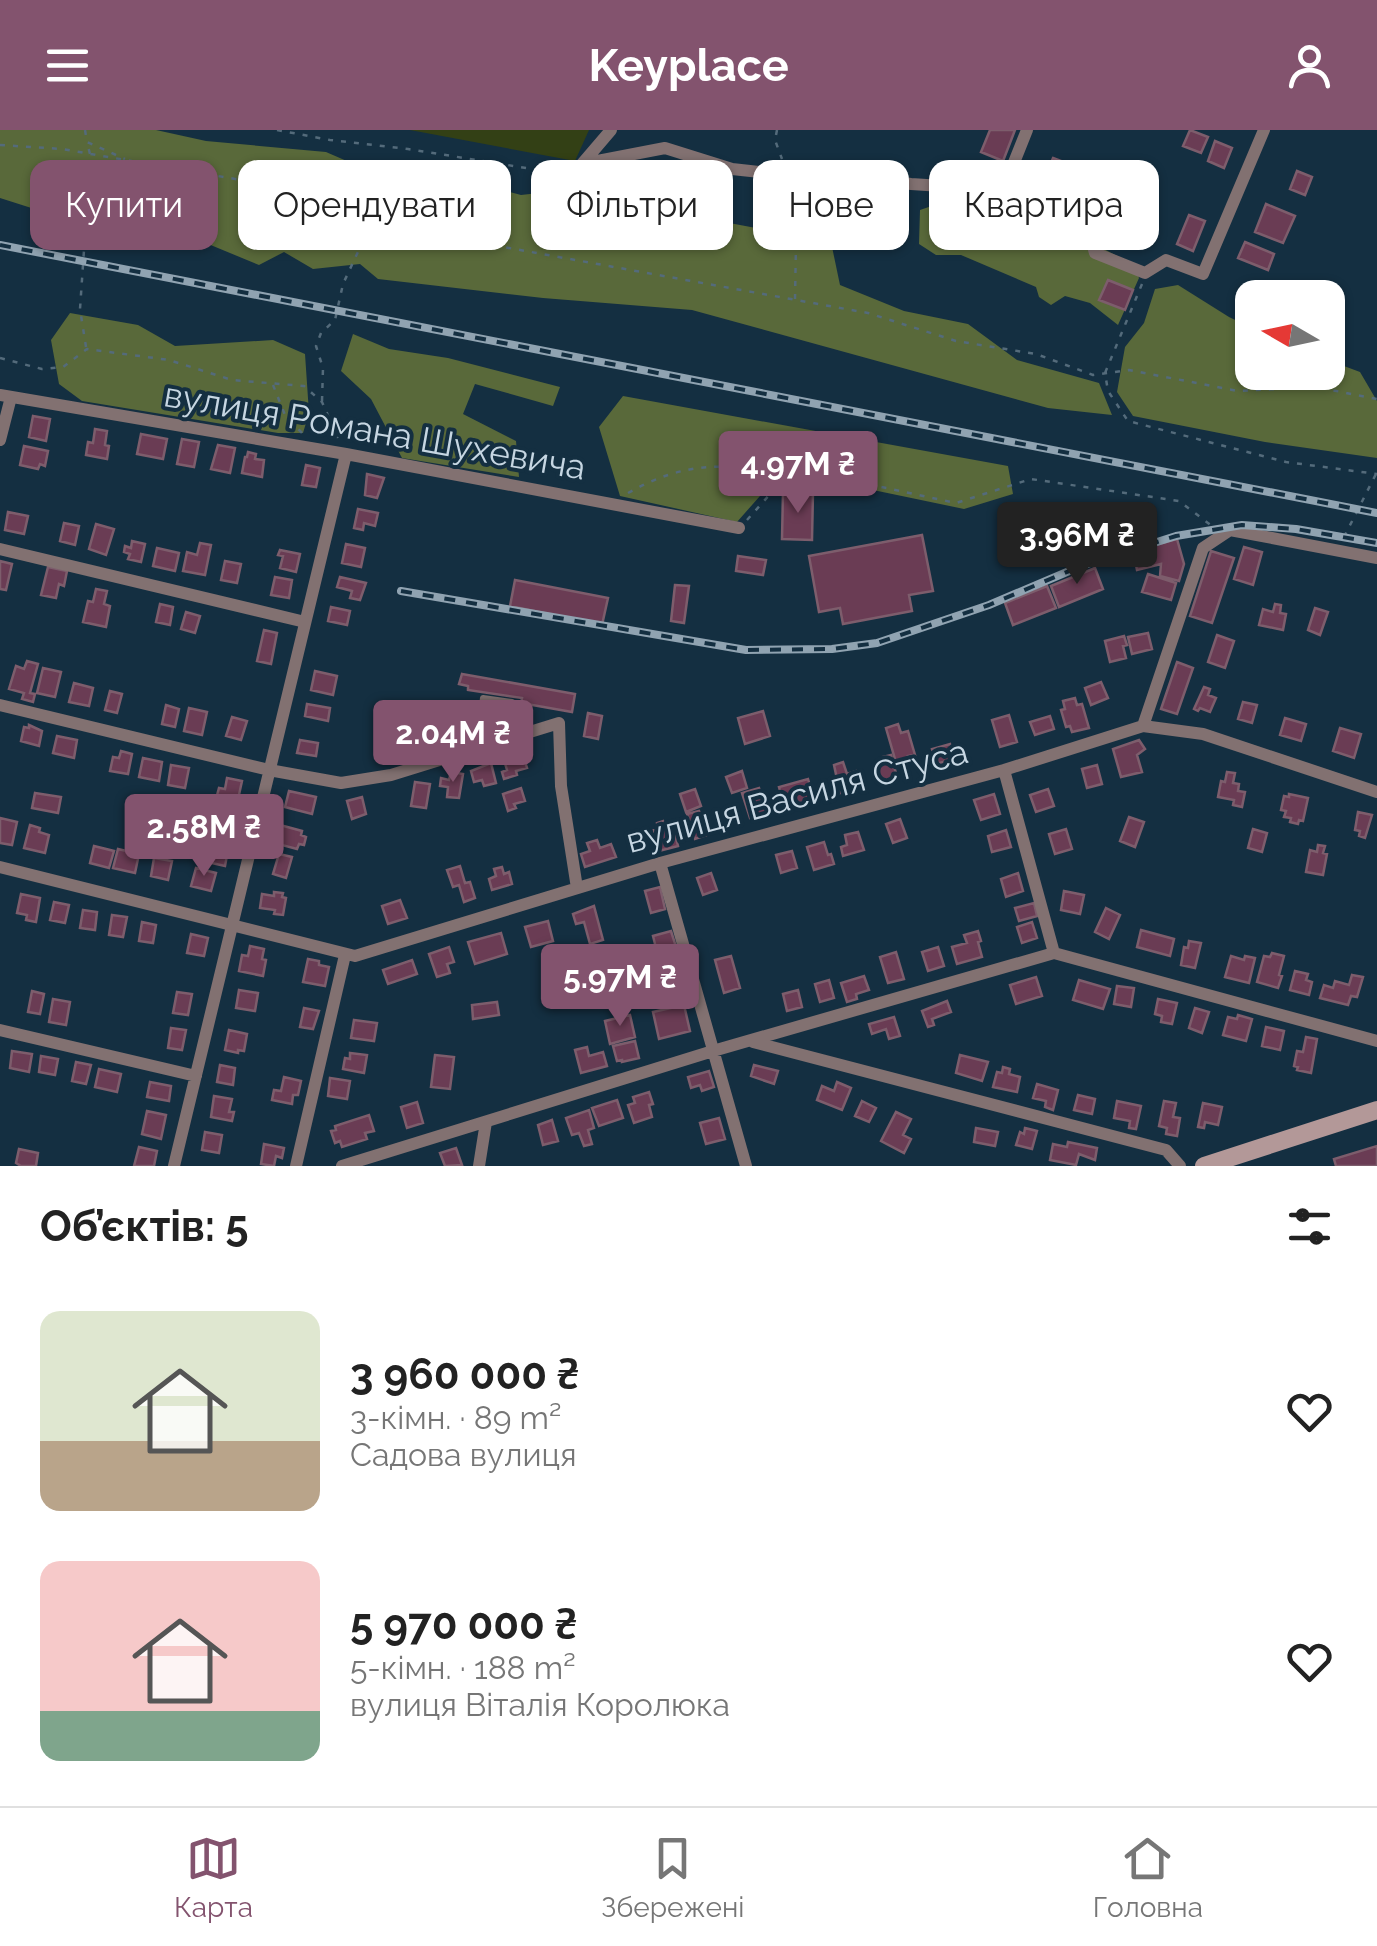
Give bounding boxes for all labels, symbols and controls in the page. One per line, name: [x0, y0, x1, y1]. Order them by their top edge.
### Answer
icon: menu: [40, 38, 95, 93]
icon: person: [1282, 38, 1337, 93]
text: Keyplace: [588, 39, 789, 92]
chip: Купити: [30, 160, 218, 250]
chip: Орендувати: [238, 160, 511, 250]
chip: Фільтри: [531, 160, 733, 250]
chip: Нове: [753, 160, 909, 250]
chip: Квартира: [929, 160, 1159, 250]
north arrow: [1235, 280, 1345, 390]
map controls: [1235, 280, 1345, 390]
street label: вулиця Романа Шухевича: [161, 373, 589, 488]
pin: 4.97M ₴: [706, 431, 890, 516]
text: 4.97M ₴: [741, 445, 855, 482]
pin: 3.96M ₴: [985, 502, 1169, 587]
text: 3.96M ₴: [1019, 516, 1135, 553]
pin: 2.04M ₴: [361, 700, 545, 785]
text: 2.04M ₴: [395, 714, 511, 751]
street label: вулиця Василя Стуса: [621, 730, 972, 861]
pin: 2.58M ₴: [112, 794, 296, 879]
text: 2.58M ₴: [147, 808, 261, 845]
pin: 5.97M ₴: [528, 944, 712, 1029]
text: 5.97M ₴: [563, 958, 677, 995]
icon: filters: [1282, 1199, 1337, 1254]
text: Об’єктів: 5: [40, 1202, 249, 1251]
text: 3 960 000 ₴: [350, 1350, 580, 1399]
icon: home: [120, 1351, 240, 1471]
icon: heart: [1282, 1384, 1337, 1439]
text: 3-кімн. · 89 m²: [350, 1399, 561, 1436]
text: Садова вулиця: [350, 1436, 577, 1473]
text: 5 970 000 ₴: [350, 1600, 577, 1649]
icon: home: [120, 1601, 240, 1721]
icon: heart: [1282, 1634, 1337, 1689]
text: 5-кімн. · 188 m²: [350, 1649, 576, 1686]
text: вулиця Віталія Королюка: [350, 1686, 730, 1723]
tab: Карта: [174, 1831, 253, 1924]
tab: Збережені: [601, 1831, 744, 1924]
tab: Головна: [1093, 1831, 1203, 1924]

